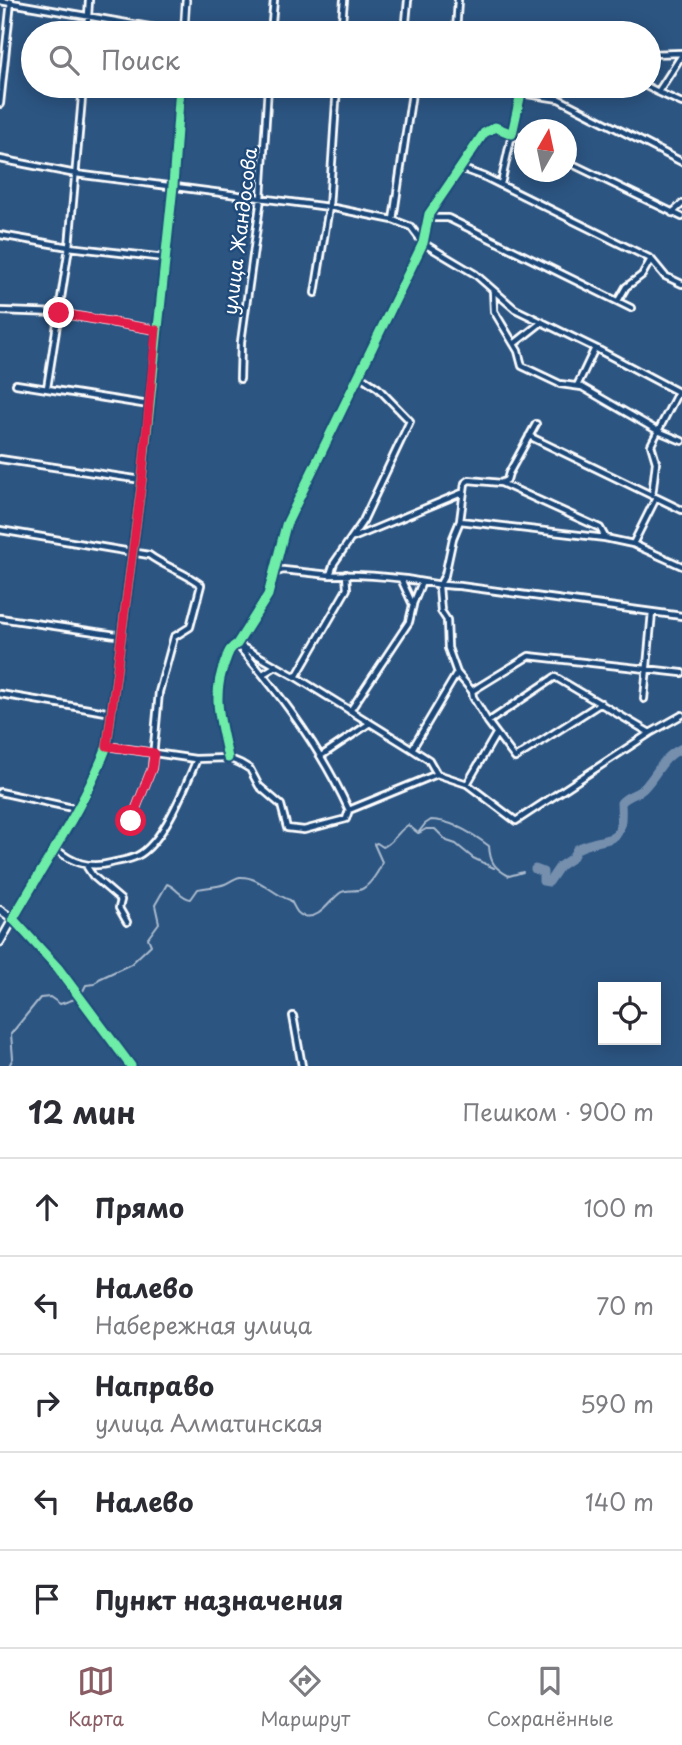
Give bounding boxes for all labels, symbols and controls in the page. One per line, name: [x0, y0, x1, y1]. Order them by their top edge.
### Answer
search box: [21, 21, 661, 98]
text: Поиск: [101, 40, 180, 79]
icon: search: [45, 41, 83, 79]
north arrow: [514, 119, 577, 182]
street label: улица Жандосова: [215, 145, 263, 316]
route end: [43, 297, 74, 328]
route start: [115, 805, 146, 836]
map controls: [598, 982, 661, 1045]
button: locate: [598, 982, 661, 1045]
text: 12 мин: [28, 1089, 136, 1134]
text: Пешком · 900 m: [462, 1094, 654, 1129]
icon: ahead: [28, 1188, 66, 1226]
text: Прямо: [95, 1188, 184, 1227]
text: 100 m: [584, 1190, 654, 1225]
text: Налево: [95, 1268, 193, 1307]
icon: left: [28, 1286, 66, 1324]
text: 70 m: [596, 1288, 654, 1323]
text: Набережная улица: [95, 1307, 312, 1342]
text: Направо: [95, 1366, 214, 1405]
icon: right: [28, 1384, 66, 1422]
text: 590 m: [580, 1386, 654, 1421]
text: улица Алматинская: [95, 1405, 323, 1440]
icon: left: [28, 1482, 66, 1520]
text: Налево: [95, 1482, 193, 1521]
text: 140 m: [585, 1484, 654, 1519]
icon: arrive: [28, 1580, 66, 1618]
text: Пункт назначения: [95, 1580, 343, 1619]
tab: Карта: [68, 1662, 124, 1732]
tab: Маршрут: [260, 1662, 350, 1732]
tab: Сохранённые: [487, 1662, 614, 1732]

